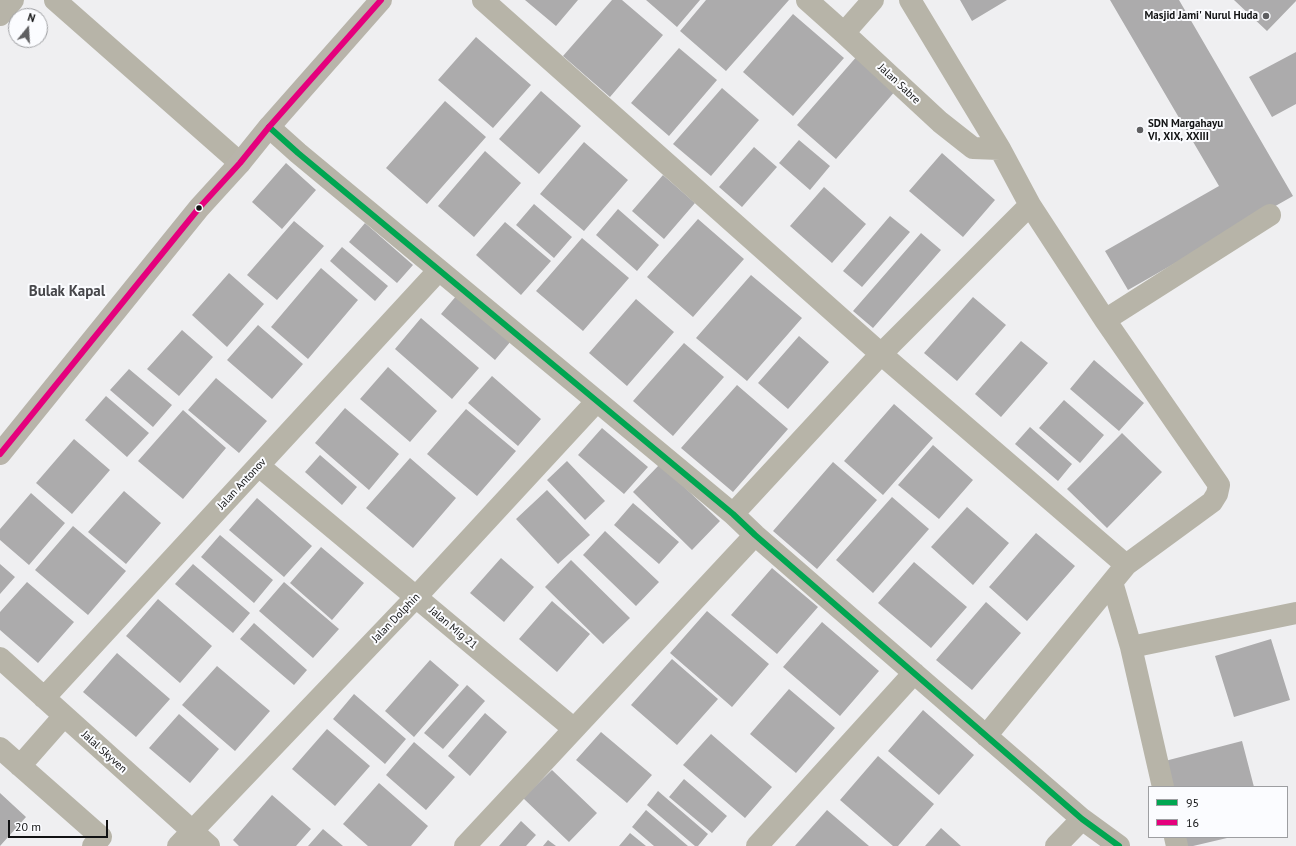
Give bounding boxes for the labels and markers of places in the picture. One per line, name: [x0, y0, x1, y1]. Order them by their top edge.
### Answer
place label: Masjid Jami' Nurul Huda: [1145, 9, 1258, 23]
marker: Masjid Jami' Nurul Huda: [1261, 11, 1271, 21]
place label: SDN Margahayu VI, XIX, XXIII: [1148, 117, 1223, 143]
marker: SDN Margahayu VI, XIX, XXIII: [1135, 125, 1145, 135]
unlabelled marker: [194, 203, 204, 213]

